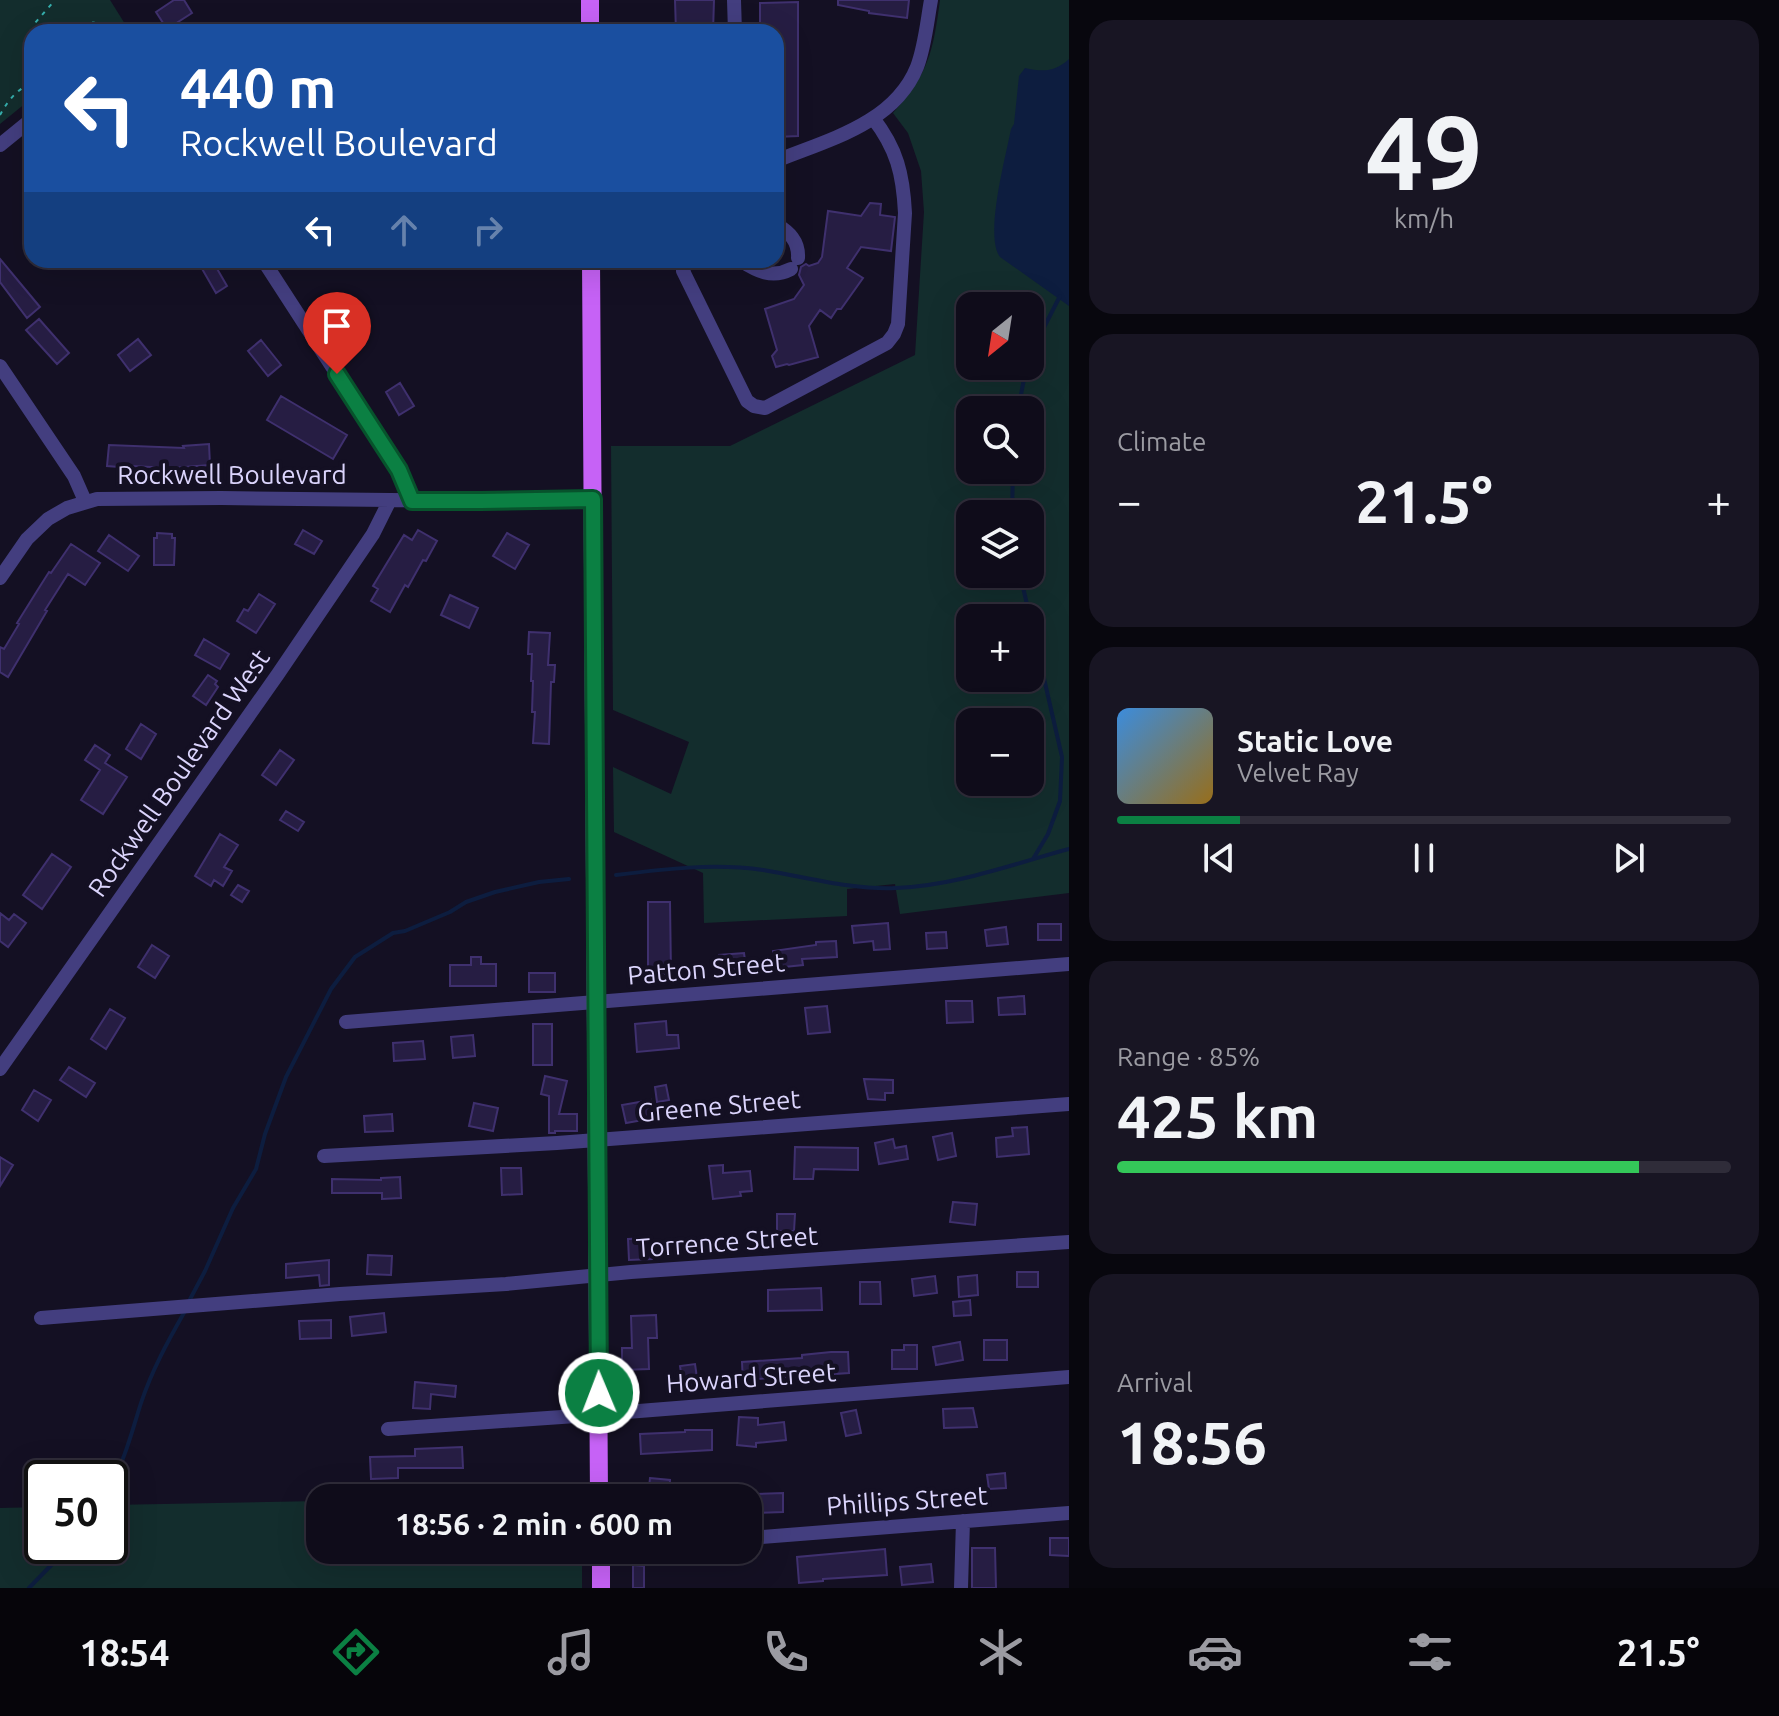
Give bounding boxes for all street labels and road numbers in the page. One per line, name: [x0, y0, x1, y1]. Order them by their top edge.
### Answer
street label: Rockwell Boulevard: [117, 460, 347, 489]
street label: Rockwell Boulevard West: [82, 644, 275, 902]
street label: Patton Street: [626, 947, 786, 990]
street label: Greene Street: [636, 1084, 802, 1127]
street label: Torrence Street: [635, 1221, 819, 1262]
street label: Howard Street: [665, 1357, 837, 1398]
street label: Phillips Street: [825, 1480, 989, 1521]

